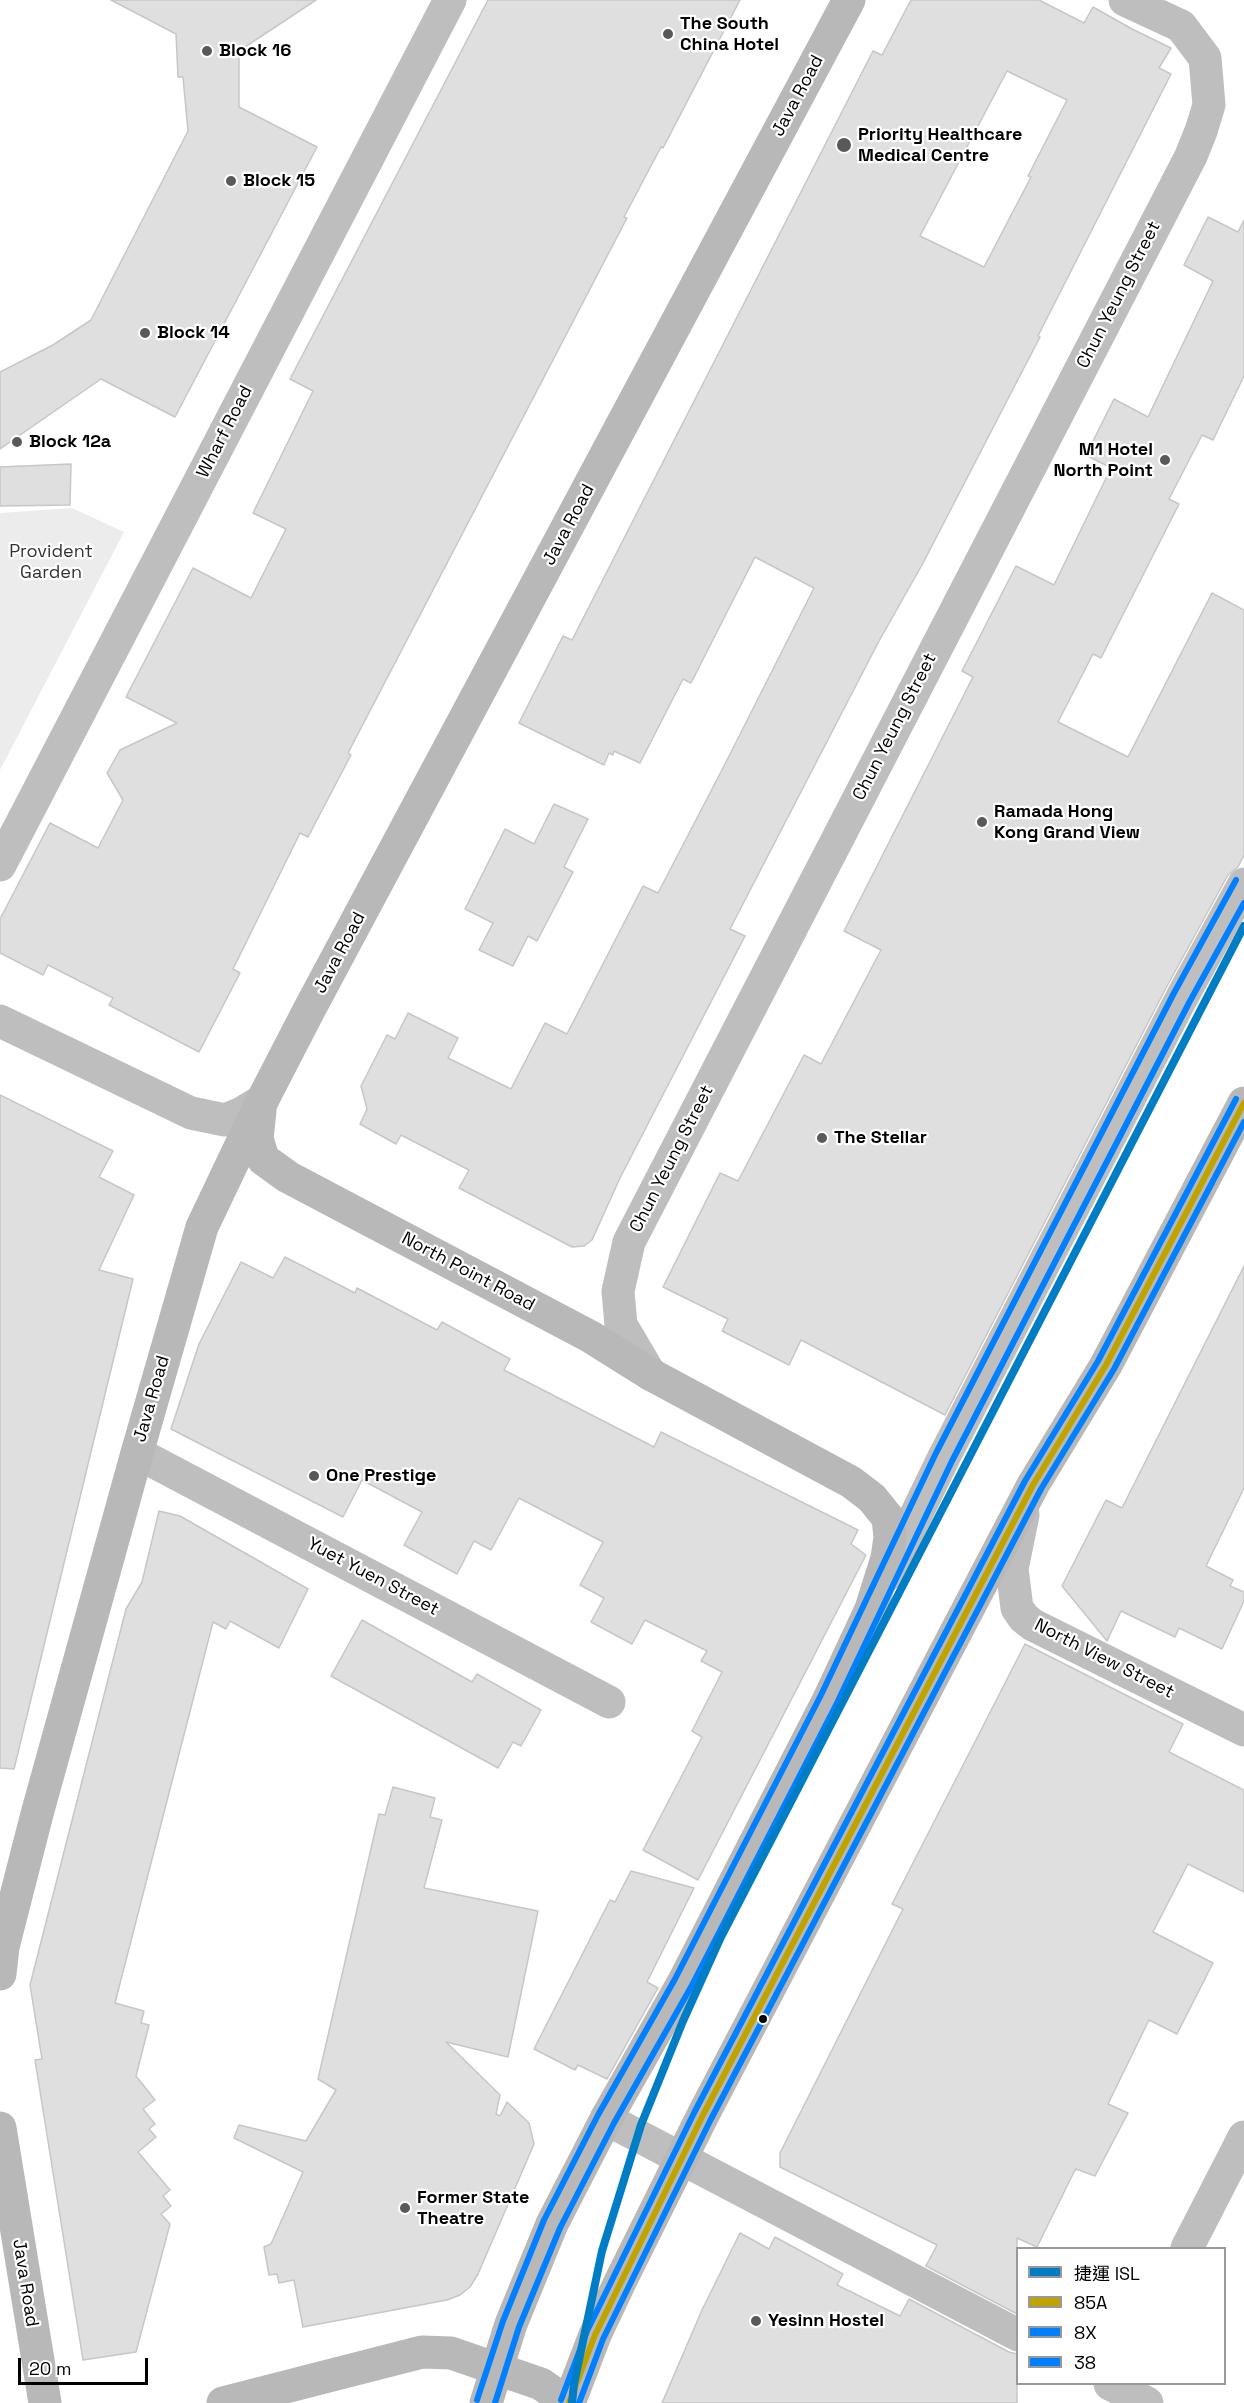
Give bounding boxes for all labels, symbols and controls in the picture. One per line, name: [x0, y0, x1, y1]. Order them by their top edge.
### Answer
place label: The South China Hotel: [680, 13, 779, 56]
marker: The South China Hotel: [661, 27, 675, 41]
place label: Block 16: [219, 40, 291, 62]
marker: Block 16: [200, 44, 214, 58]
street label: Java Road: [768, 52, 828, 140]
place label: Priority Healthcare Medical Centre: [858, 124, 1022, 166]
marker: Priority Healthcare Medical Centre: [835, 136, 853, 154]
place label: Block 15: [243, 170, 315, 192]
marker: Block 15: [224, 174, 238, 188]
street label: Chun Yeung Street: [1073, 218, 1165, 372]
place label: Block 14: [157, 322, 230, 344]
marker: Block 14: [138, 326, 152, 340]
street label: Wharf Road: [193, 382, 257, 482]
place label: Block 12a: [29, 431, 111, 453]
marker: Block 12a: [10, 435, 24, 449]
place label: M1 Hotel North Point: [1053, 439, 1153, 482]
marker: M1 Hotel North Point: [1158, 453, 1172, 467]
street label: Java Road: [539, 481, 599, 569]
park label: Provident Garden: [9, 541, 93, 584]
street label: Chun Yeung Street: [849, 650, 941, 804]
place label: Ramada Hong Kong Grand View: [994, 801, 1140, 844]
marker: Ramada Hong Kong Grand View: [975, 815, 989, 829]
street label: Java Road: [310, 909, 370, 997]
street label: Chun Yeung Street: [626, 1082, 718, 1236]
place label: The Stellar: [834, 1127, 927, 1149]
marker: The Stellar: [815, 1131, 829, 1145]
street label: North Point Road: [398, 1228, 538, 1316]
street label: Java Road: [129, 1353, 175, 1445]
place label: One Prestige: [326, 1465, 436, 1487]
marker: One Prestige: [307, 1469, 321, 1483]
street label: Yuet Yuen Street: [304, 1533, 442, 1621]
street label: North View Street: [1031, 1614, 1177, 1704]
unlabelled marker: [757, 2013, 769, 2025]
place label: Former State Theatre: [417, 2187, 529, 2230]
marker: Former State Theatre: [398, 2201, 412, 2215]
street label: Java Road: [7, 2238, 43, 2328]
legend: [1016, 2247, 1226, 2385]
text: 捷運 ISL: [1074, 2262, 1140, 2285]
text: 85A: [1074, 2291, 1107, 2314]
place label: Yesinn Hostel: [768, 2310, 884, 2332]
marker: Yesinn Hostel: [749, 2314, 763, 2328]
text: 8X: [1074, 2321, 1097, 2344]
scale bar: [21, 2346, 152, 2384]
text: 38: [1074, 2351, 1096, 2374]
text: 20 m: [29, 2357, 72, 2380]

